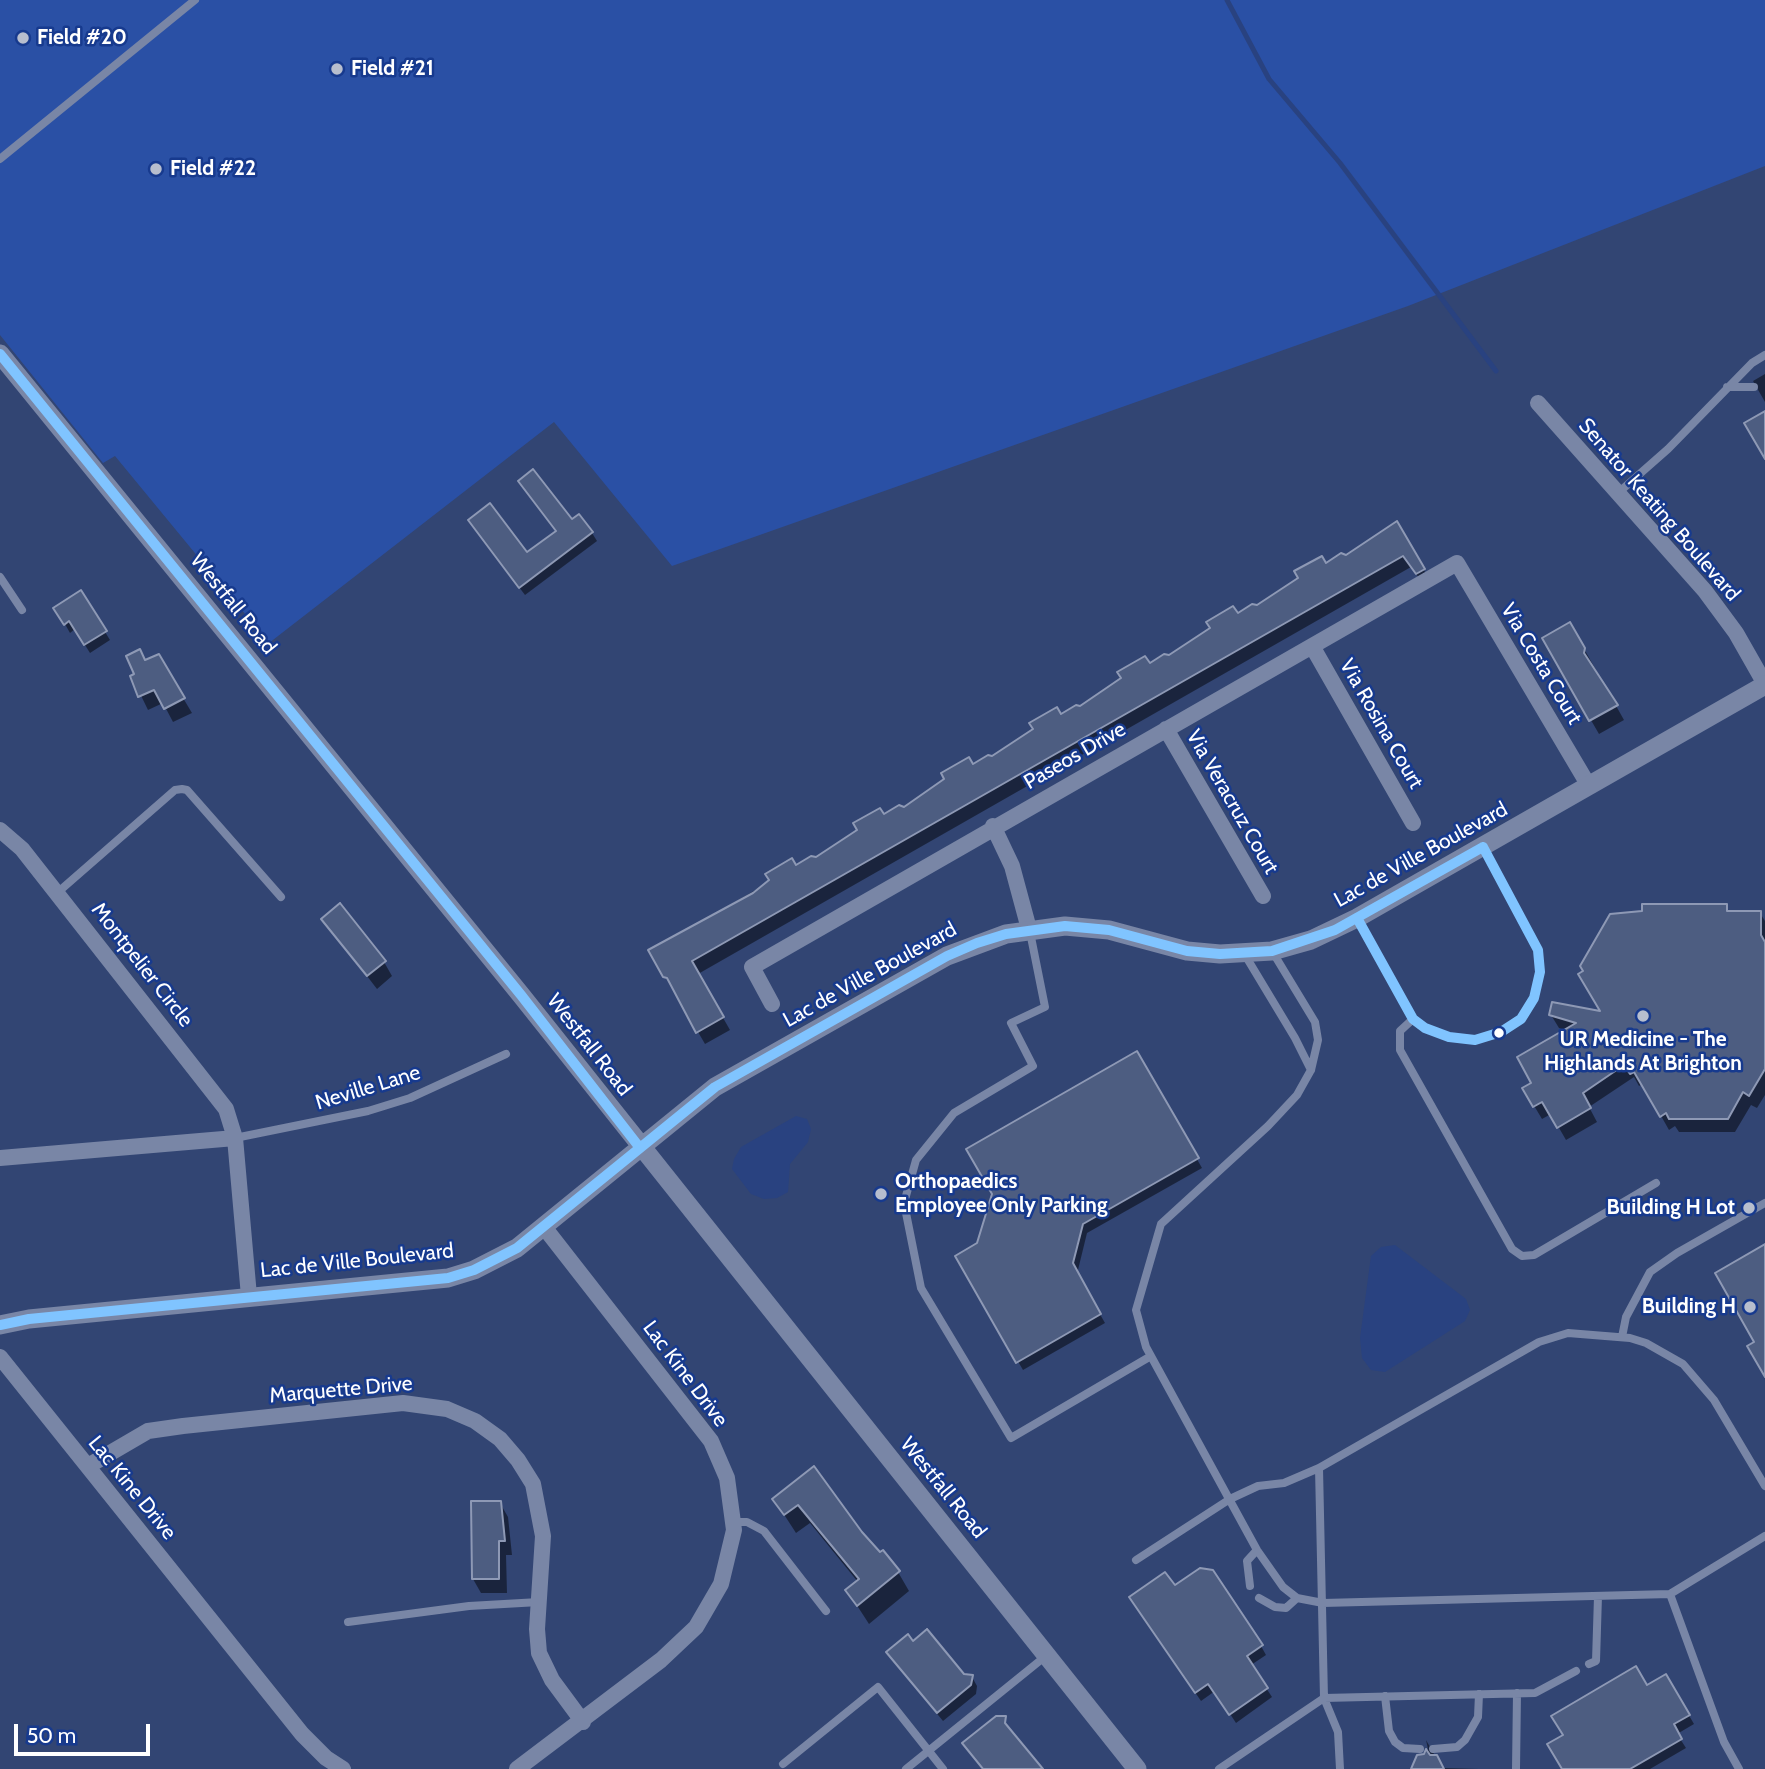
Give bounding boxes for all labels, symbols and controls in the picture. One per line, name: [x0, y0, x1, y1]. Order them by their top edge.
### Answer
place label: Field #20: [37, 25, 127, 51]
marker: Field #20: [15, 30, 31, 46]
place label: Field #21: [351, 56, 434, 82]
marker: Field #21: [329, 61, 345, 77]
place label: Field #22: [170, 156, 256, 182]
marker: Field #22: [148, 161, 164, 177]
street label: Senator Keating Boulevard: [1573, 414, 1745, 606]
street label: Westfall Road: [185, 548, 281, 660]
street label: Via Costa Court: [1495, 599, 1587, 729]
street label: Via Rosina Court: [1334, 655, 1428, 793]
street label: Paseos Drive: [1020, 717, 1130, 795]
street label: Via Veracruz Court: [1180, 725, 1284, 879]
street label: Lac de Ville Boulevard: [1330, 797, 1512, 913]
street label: Montpelier Circle: [86, 898, 198, 1032]
street label: Lac de Ville Boulevard: [779, 917, 961, 1033]
street label: Westfall Road: [541, 989, 637, 1101]
marker: UR Medicine - The Highlands At Brighton: [1635, 1008, 1651, 1024]
unlabelled marker: [1492, 1026, 1506, 1040]
place label: UR Medicine - The Highlands At Brighton: [1544, 1027, 1742, 1077]
street label: Neville Lane: [313, 1060, 423, 1116]
place label: Orthopaedics Employee Only Parking: [895, 1169, 1107, 1219]
marker: Orthopaedics Employee Only Parking: [873, 1186, 889, 1202]
place label: Building H Lot: [1607, 1195, 1735, 1221]
marker: Building H Lot: [1741, 1200, 1757, 1216]
street label: Lac de Ville Boulevard: [259, 1238, 455, 1284]
place label: Building H: [1642, 1294, 1736, 1320]
marker: Building H: [1742, 1299, 1758, 1315]
street label: Lac Kine Drive: [637, 1316, 733, 1432]
street label: Marquette Drive: [268, 1371, 414, 1409]
street label: Lac Kine Drive: [83, 1431, 181, 1545]
street label: Westfall Road: [895, 1432, 991, 1544]
scale bar: [18, 1710, 154, 1754]
text: 50 m: [27, 1723, 76, 1748]

